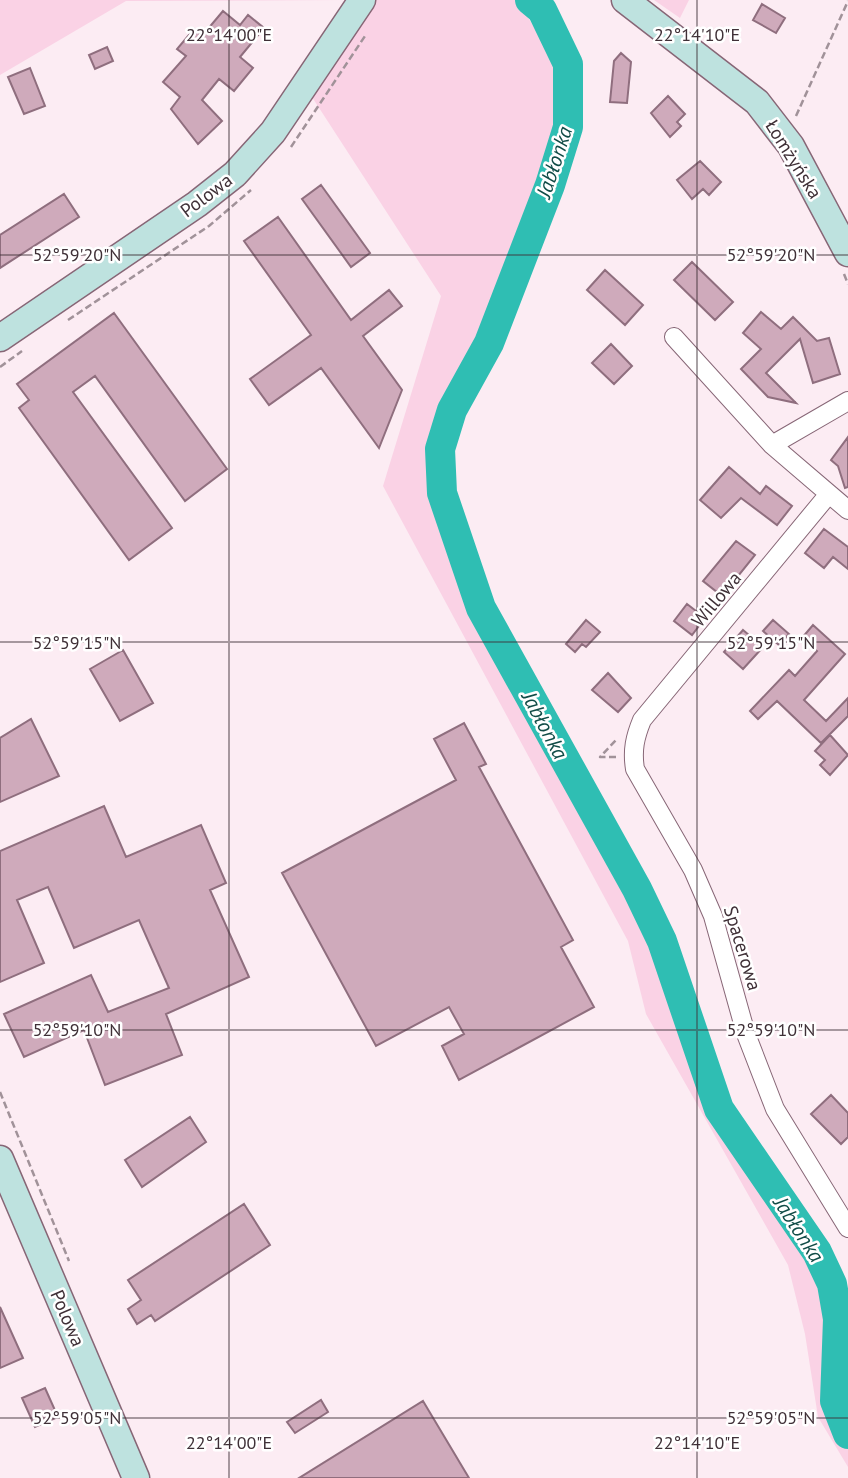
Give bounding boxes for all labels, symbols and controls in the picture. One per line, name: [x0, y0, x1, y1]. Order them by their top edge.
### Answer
text: 22°14'00"E: [186, 23, 272, 46]
text: 22°14'10"E: [654, 23, 740, 46]
street label: Łomżyńska: [760, 115, 828, 203]
water label: Jabłonka: [529, 122, 578, 203]
street label: Polowa: [175, 168, 237, 222]
text: 52°59'20"N: [33, 243, 121, 266]
text: 52°59'20"N: [727, 243, 815, 266]
street label: Willowa: [686, 566, 746, 632]
text: 52°59'15"N: [33, 631, 121, 654]
text: 52°59'15"N: [727, 631, 815, 654]
water label: Jabłonka: [515, 685, 574, 764]
street label: Spacerowa: [719, 903, 767, 993]
text: 52°59'10"N: [33, 1018, 121, 1041]
text: 52°59'10"N: [727, 1018, 815, 1041]
water label: Jabłonka: [767, 1189, 831, 1268]
street label: Polowa: [45, 1286, 91, 1350]
text: 52°59'05"N: [33, 1406, 121, 1429]
text: 52°59'05"N: [727, 1406, 815, 1429]
text: 22°14'00"E: [186, 1431, 272, 1454]
text: 22°14'10"E: [654, 1431, 740, 1454]

